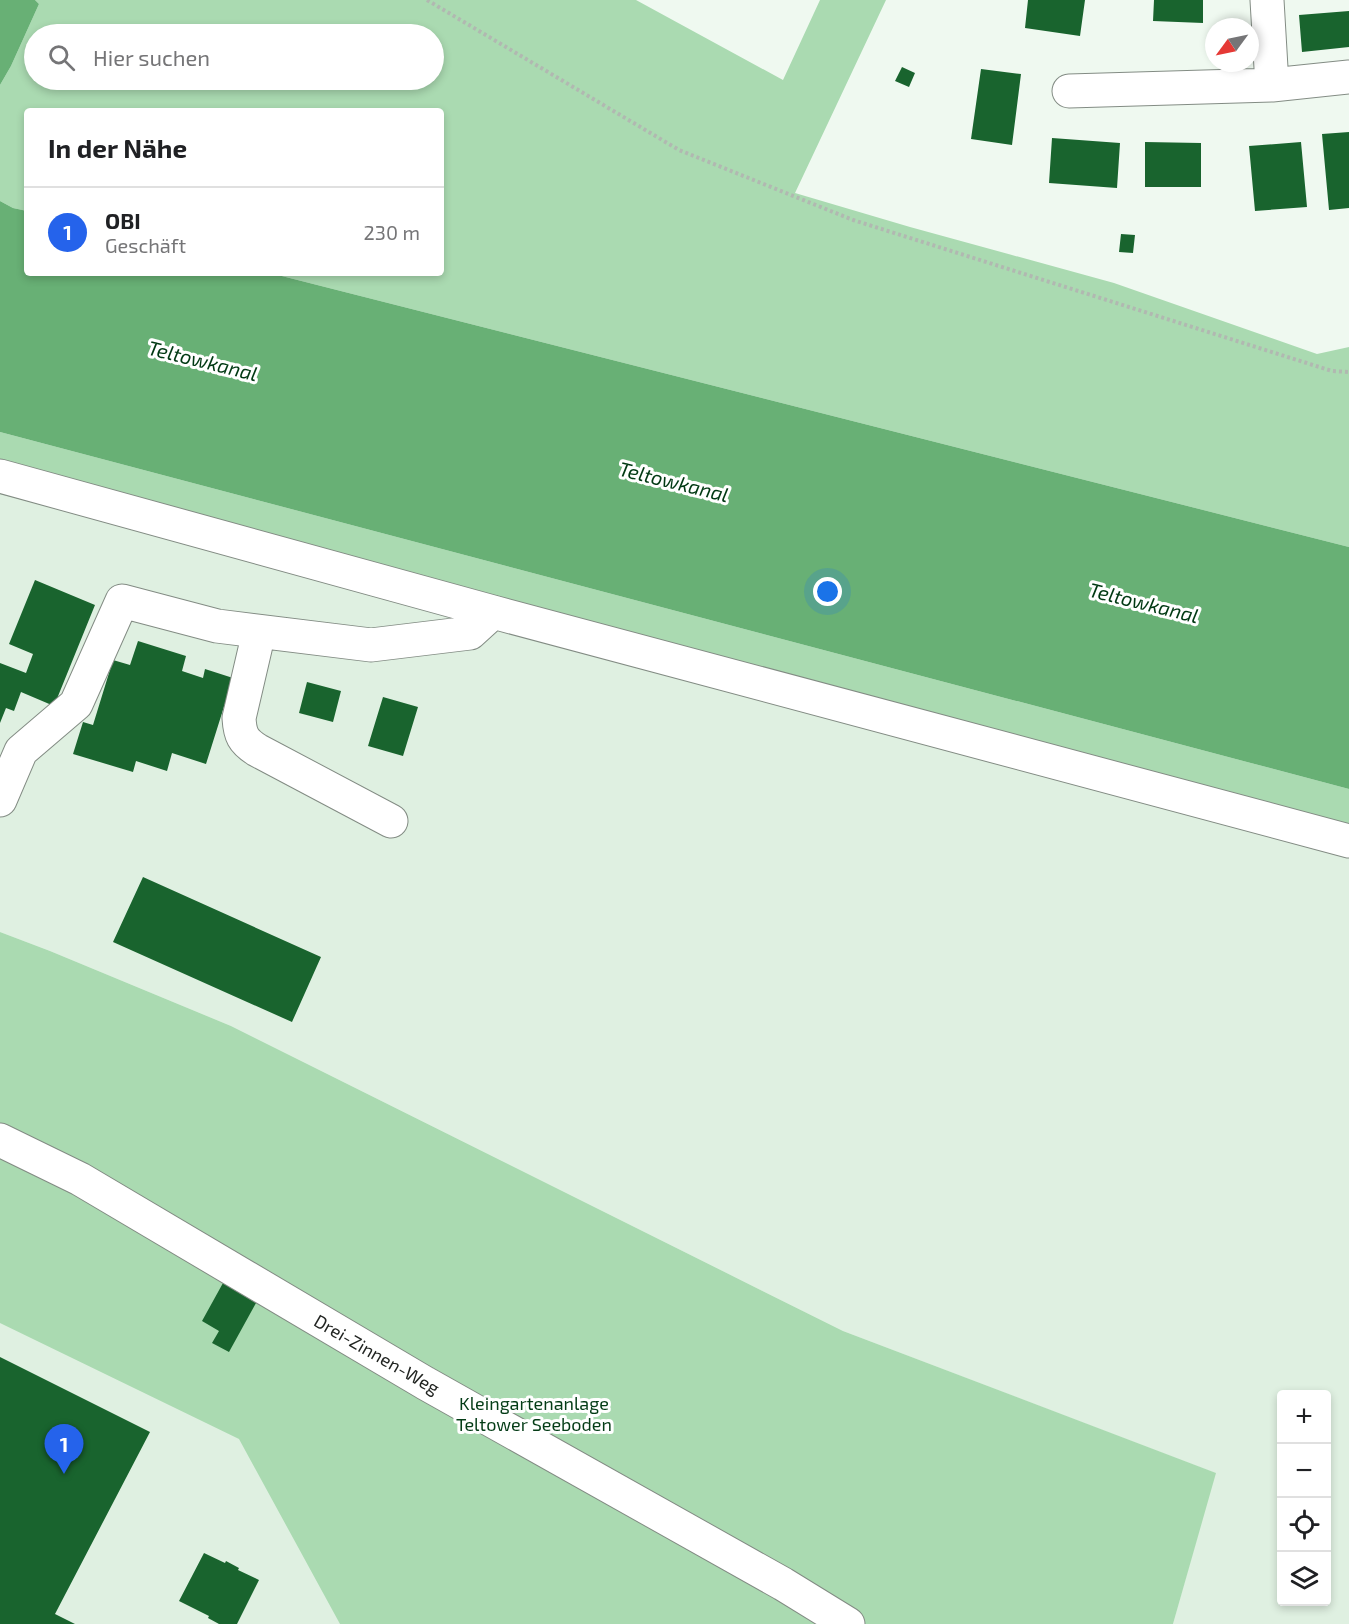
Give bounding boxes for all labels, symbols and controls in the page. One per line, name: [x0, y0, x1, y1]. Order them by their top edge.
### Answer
north arrow: [1205, 18, 1259, 72]
search box: [24, 24, 444, 90]
icon: search: [45, 41, 78, 74]
text: Hier suchen: [93, 44, 210, 70]
text: In der Nähe: [48, 132, 187, 163]
text: OBI: [105, 207, 141, 233]
text: 1: [63, 220, 72, 244]
text: 230 m: [364, 220, 420, 244]
text: Geschäft: [105, 233, 186, 257]
water label: Teltowkanal: [146, 335, 260, 385]
water label: Teltowkanal: [617, 456, 731, 506]
your location: [813, 577, 842, 606]
water label: Teltowkanal: [1087, 577, 1201, 627]
street label: Drei-Zinnen-Weg: [310, 1309, 444, 1399]
map controls: [1277, 1390, 1331, 1606]
button: +: [1277, 1390, 1331, 1444]
park label: Kleingartenanlage Teltower Seeboden: [456, 1392, 612, 1435]
pin: 1: [44, 1424, 84, 1474]
button: −: [1277, 1444, 1331, 1498]
button: locate: [1277, 1498, 1331, 1552]
button: layers: [1277, 1552, 1331, 1606]

